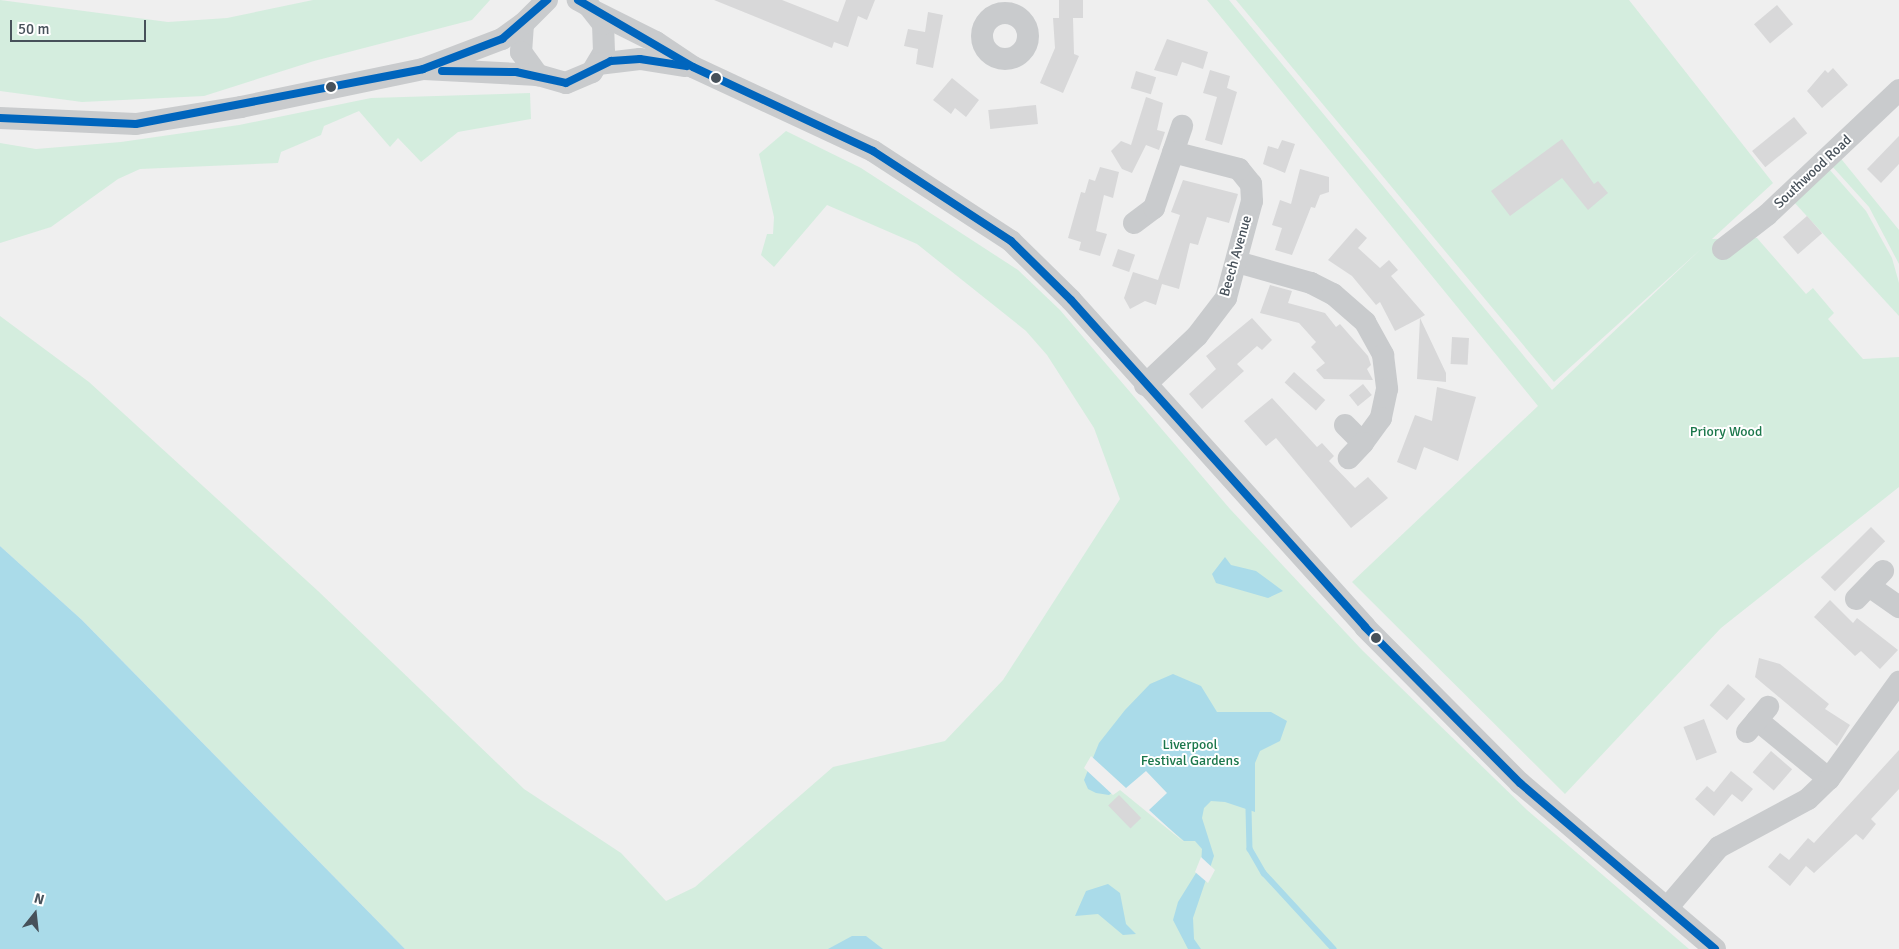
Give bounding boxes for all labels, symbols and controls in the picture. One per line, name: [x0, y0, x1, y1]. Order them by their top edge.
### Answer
scale bar: [12, 10, 149, 42]
text: 50 m: [18, 20, 49, 38]
unlabelled marker: [711, 73, 721, 83]
unlabelled marker: [326, 82, 336, 92]
street label: Southwood Road: [1771, 132, 1855, 212]
street label: Beech Avenue: [1216, 214, 1256, 298]
park label: Priory Wood: [1690, 424, 1762, 440]
unlabelled marker: [1371, 633, 1381, 643]
park label: Liverpool Festival Gardens: [1141, 737, 1239, 770]
north arrow: [10, 889, 60, 939]
text: N: [32, 890, 46, 909]

